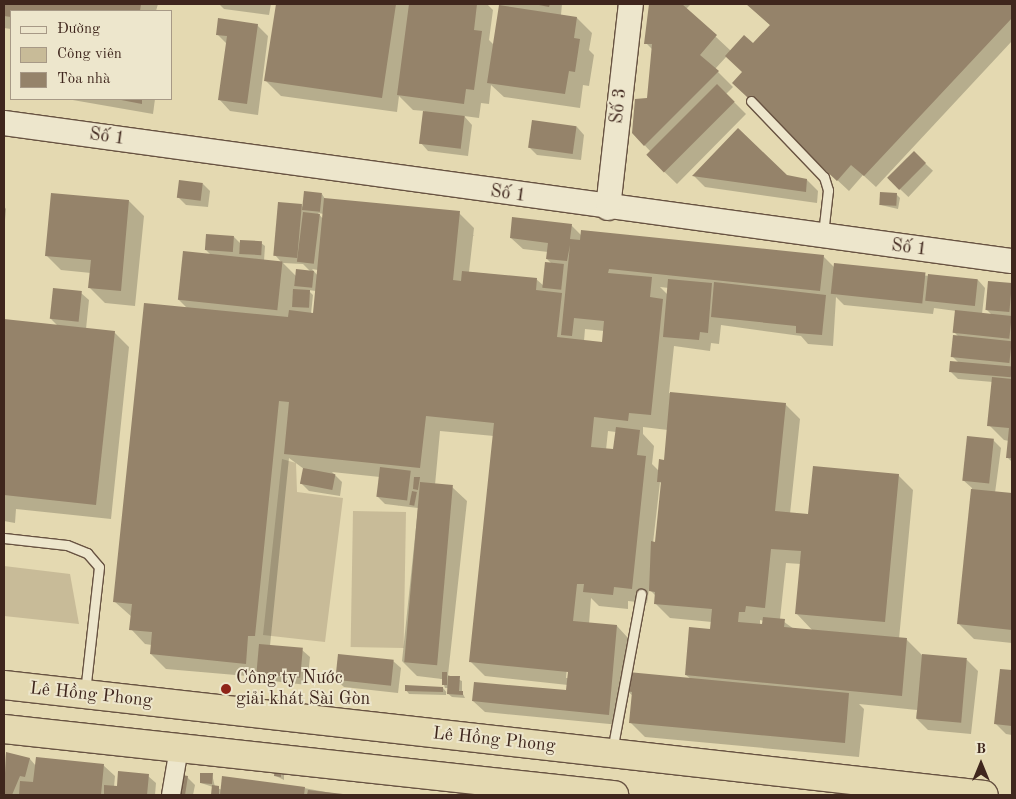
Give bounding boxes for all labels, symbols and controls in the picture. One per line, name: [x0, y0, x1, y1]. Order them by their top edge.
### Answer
legend: [10, 10, 172, 100]
text: Đường: [57, 22, 100, 37]
text: Công viên: [57, 47, 122, 62]
text: Tòa nhà: [57, 72, 110, 87]
street label: Số 3: [606, 87, 632, 125]
street label: Số 1: [88, 124, 126, 150]
street label: Số 1: [489, 181, 527, 207]
street label: Số 1: [890, 235, 928, 261]
place label: Công ty Nước giải khát Sài Gòn: [236, 668, 370, 711]
street label: Lê Hồng Phong: [29, 678, 153, 712]
marker: Công ty Nước giải khát Sài Gòn: [220, 683, 232, 695]
street label: Lê Hồng Phong: [432, 723, 556, 757]
north arrow: [956, 739, 1006, 789]
text: B: [976, 742, 986, 756]

